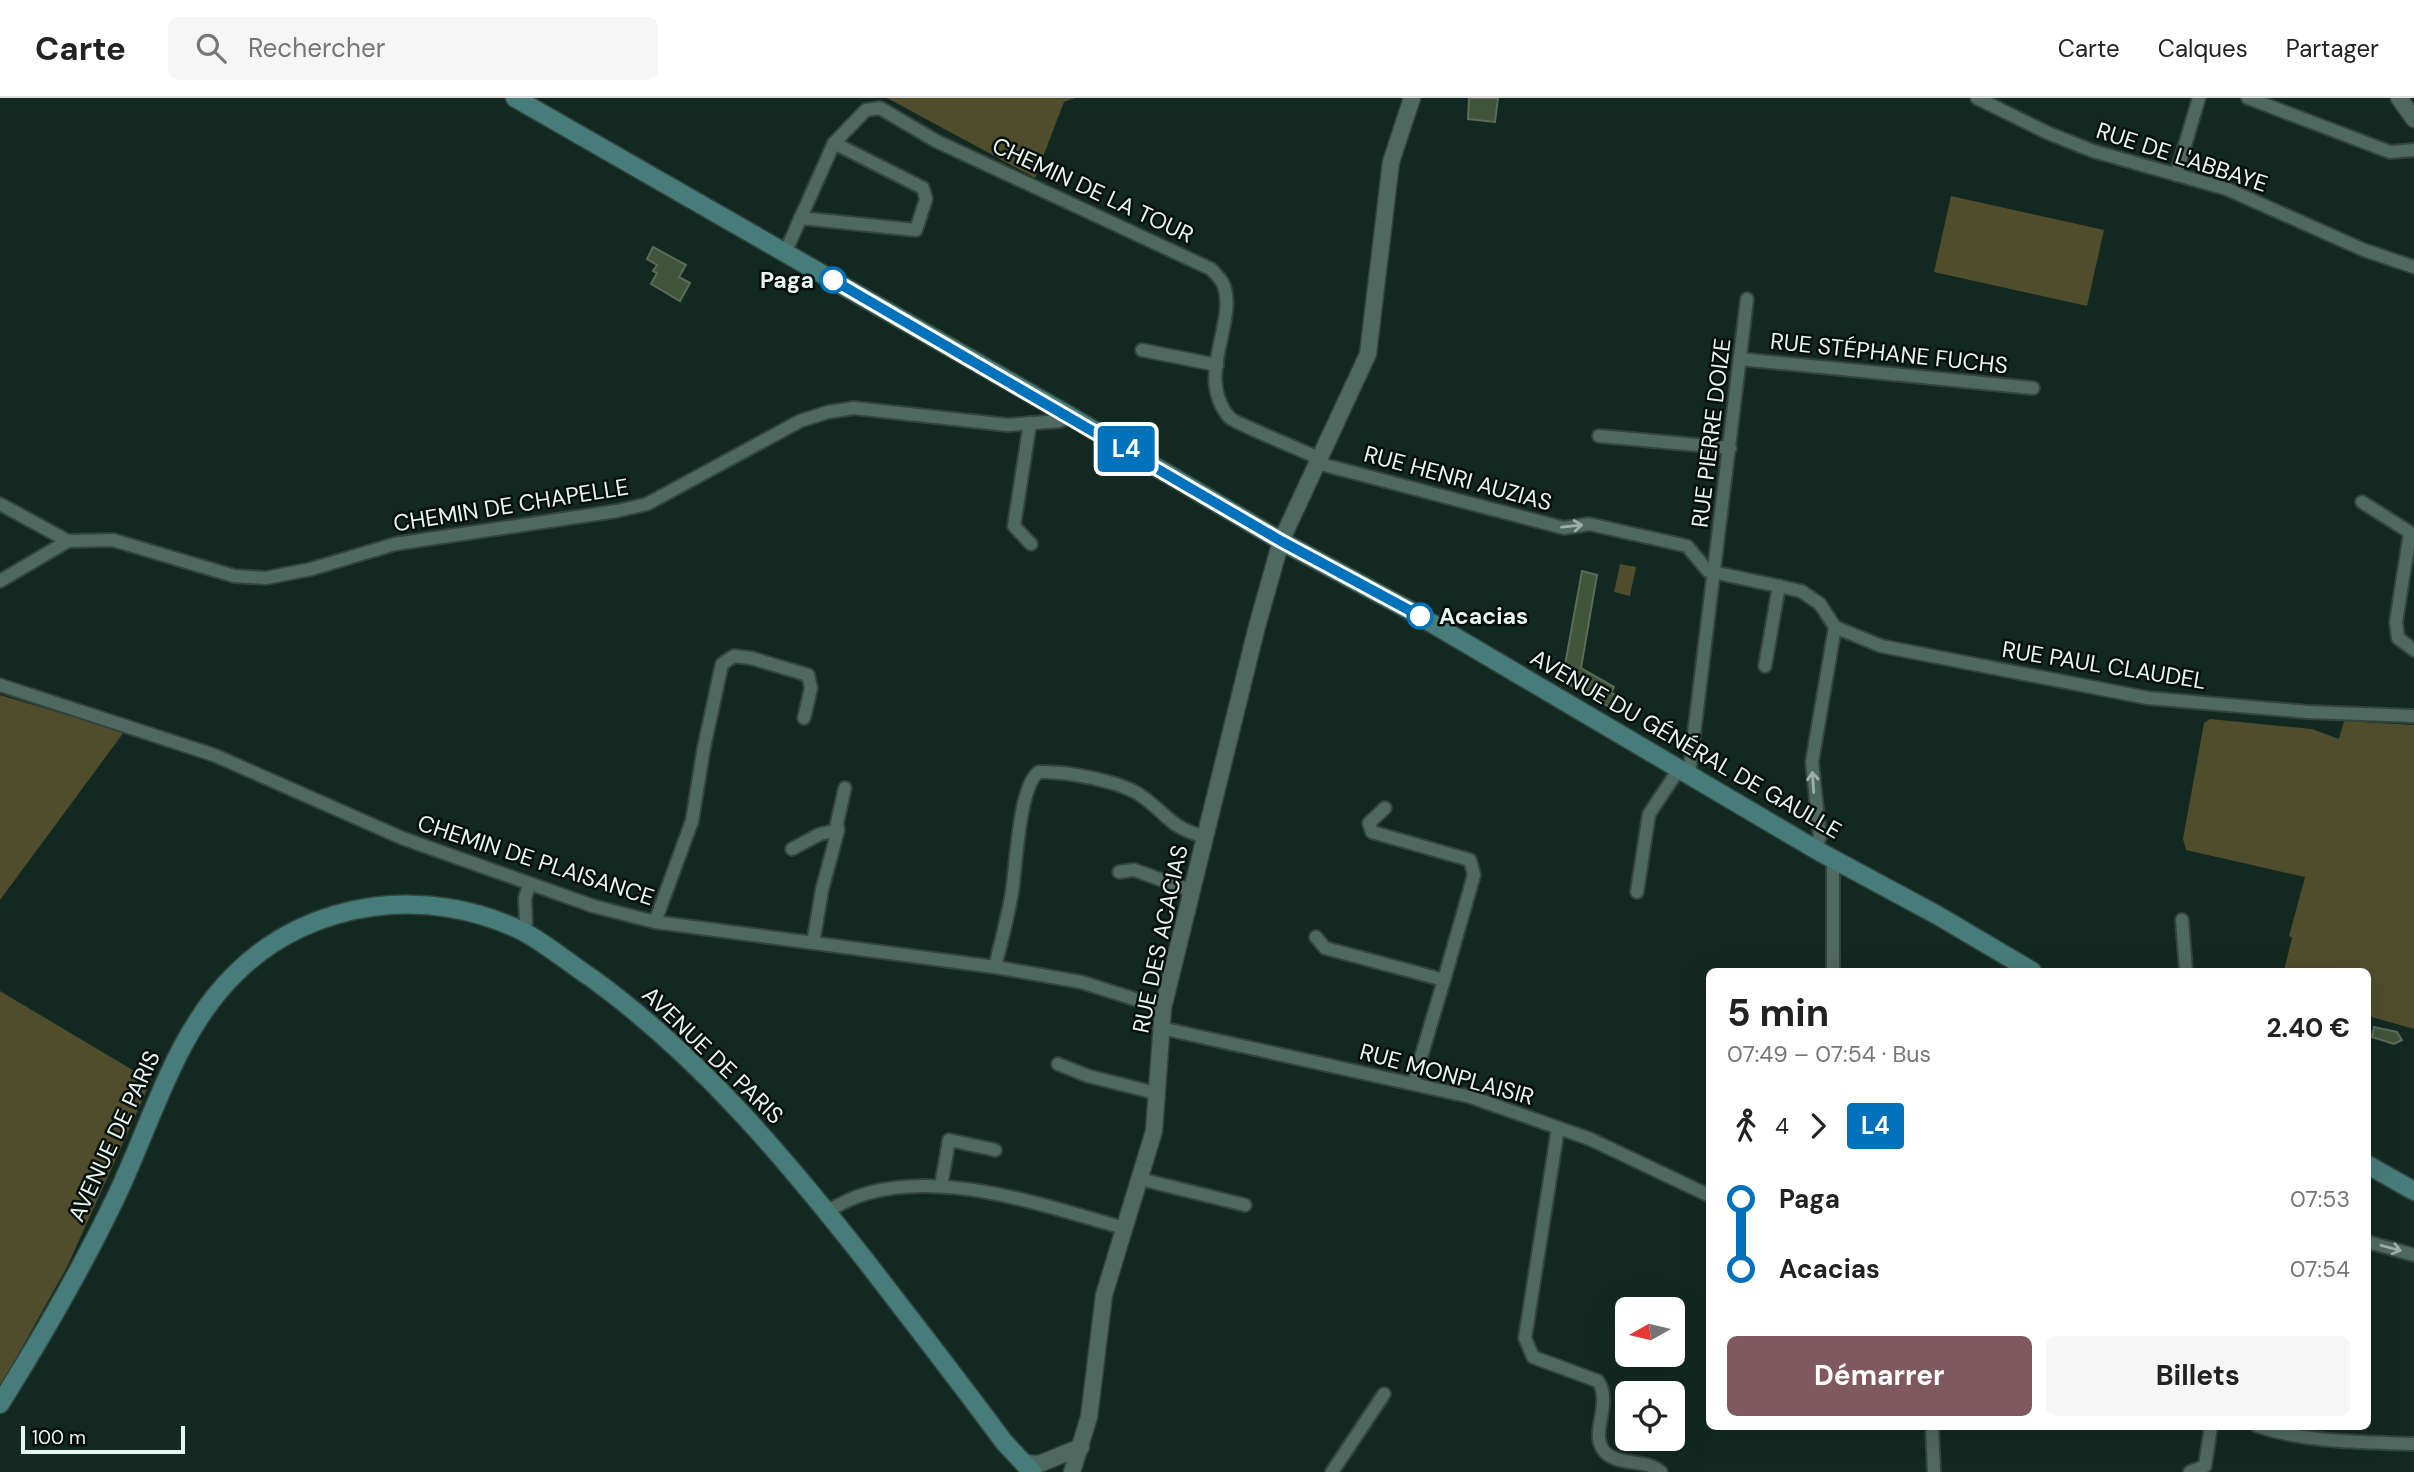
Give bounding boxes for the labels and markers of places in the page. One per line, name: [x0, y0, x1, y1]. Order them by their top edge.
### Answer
place label: Paga: [760, 265, 814, 295]
marker: Paga: [820, 267, 846, 293]
place label: Acacias: [1439, 601, 1528, 631]
marker: Acacias: [1407, 603, 1433, 629]

